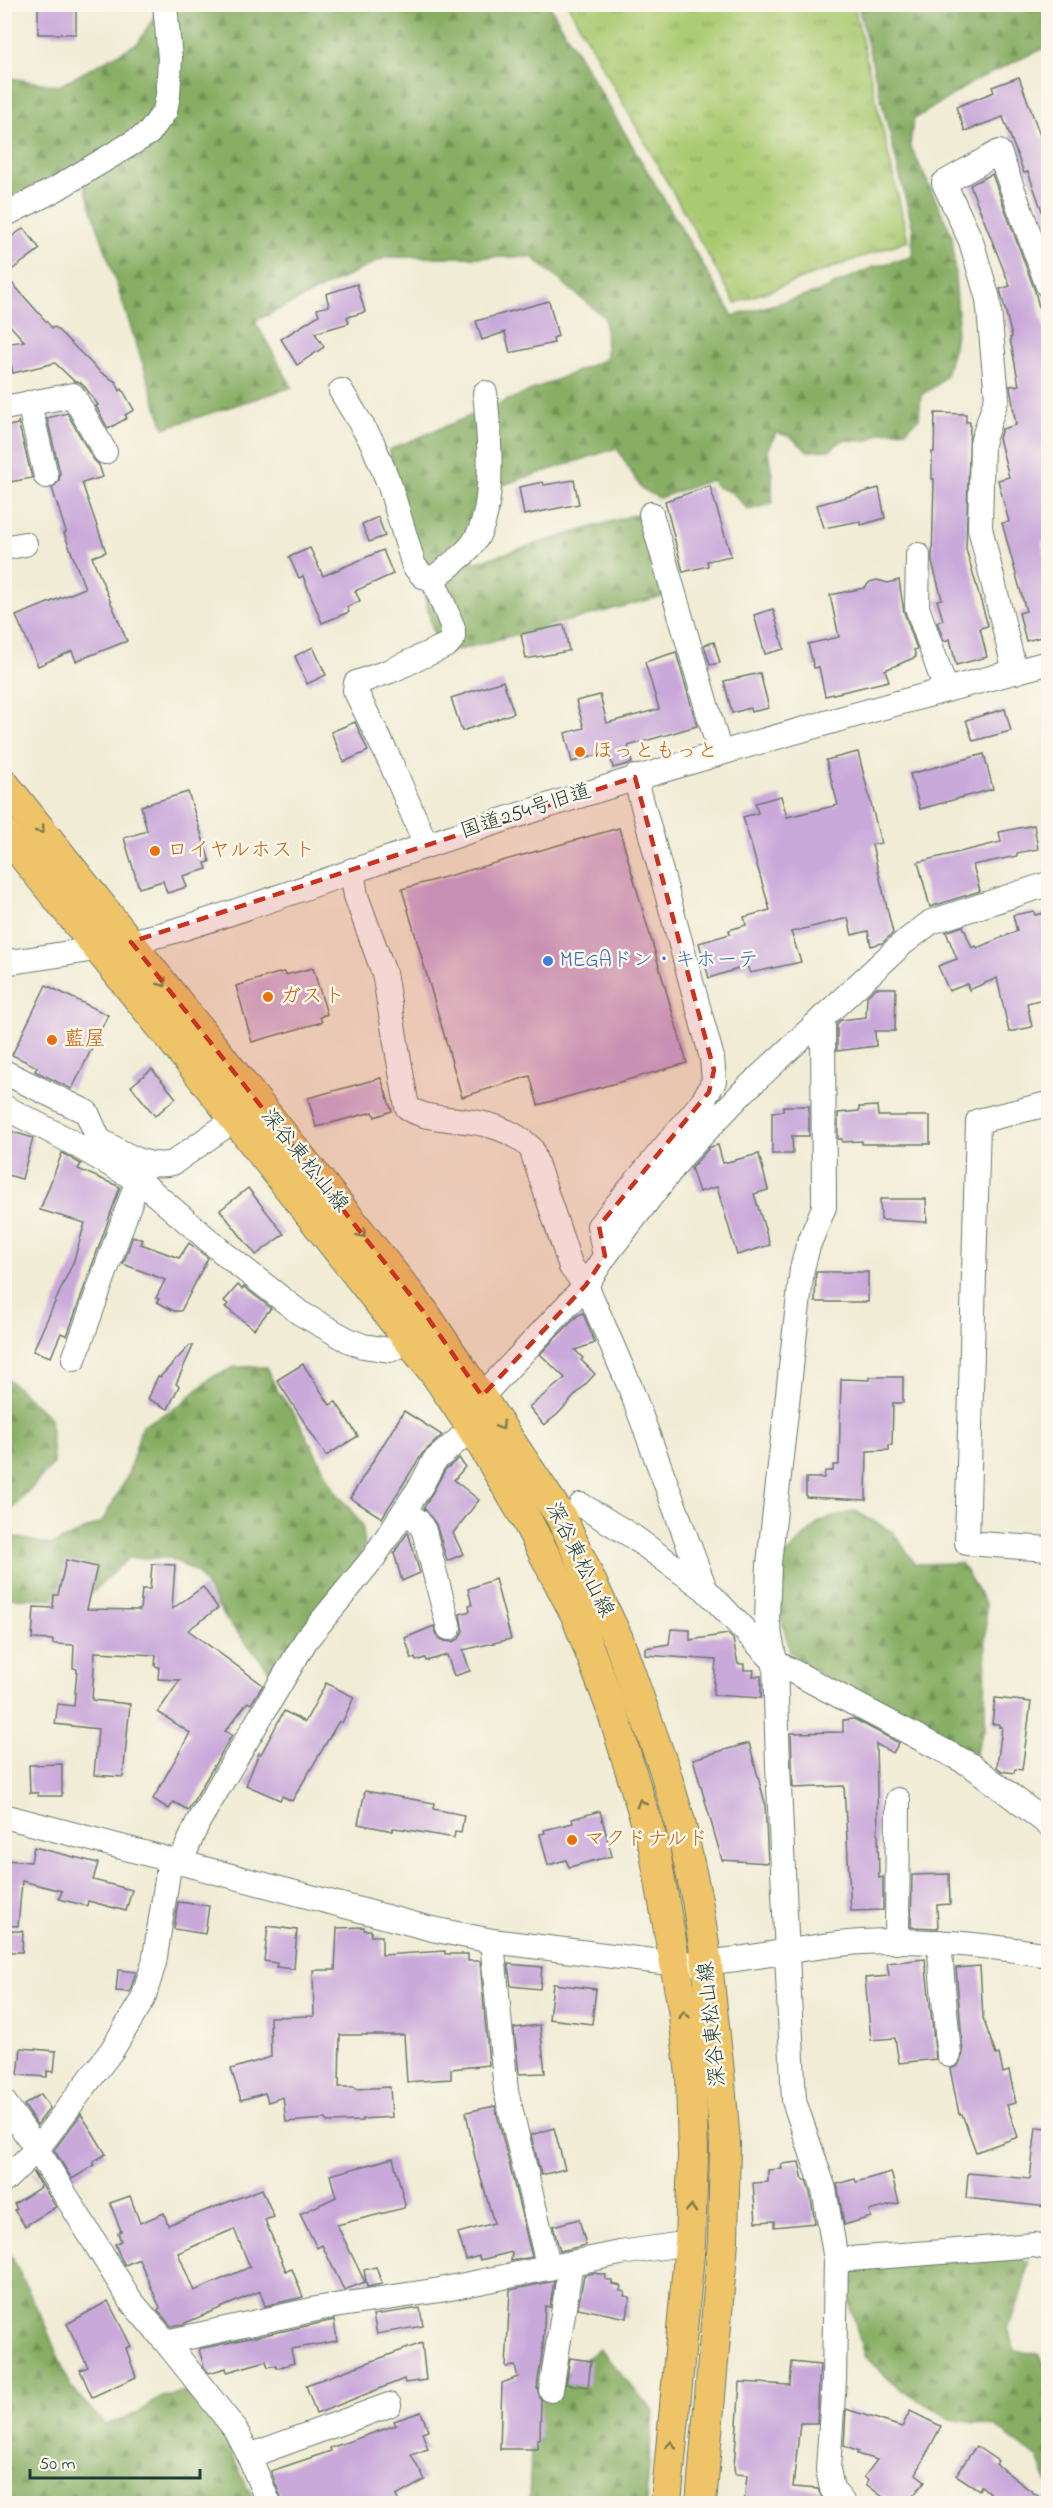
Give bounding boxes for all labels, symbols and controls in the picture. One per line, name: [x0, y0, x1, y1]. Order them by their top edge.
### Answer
place label: ほっともっと: [592, 737, 718, 767]
marker: ほっともっと: [573, 745, 587, 759]
street label: 国道254号旧道: [457, 777, 595, 847]
one-way arrow: [34, 823, 45, 834]
place label: ロイヤルホスト: [167, 836, 315, 866]
marker: ロイヤルホスト: [148, 844, 162, 858]
place label: MEGAドン・キホーテ: [560, 946, 759, 976]
marker: MEGAドン・キホーテ: [541, 954, 555, 968]
one-way arrow: [155, 976, 166, 987]
place label: ガスト: [280, 982, 345, 1012]
marker: ガスト: [261, 990, 275, 1004]
place label: 藍屋: [64, 1025, 106, 1055]
marker: 藍屋: [45, 1033, 59, 1047]
street label: 深谷東松山線: [253, 1103, 355, 1219]
one-way arrow: [354, 1227, 365, 1238]
one-way arrow: [494, 1419, 505, 1430]
street label: 深谷東松山線: [537, 1497, 621, 1623]
one-way arrow: [636, 1798, 648, 1809]
place label: マクドナルド: [584, 1825, 708, 1855]
marker: マクドナルド: [565, 1833, 579, 1847]
street label: 深谷東松山線: [691, 1960, 735, 2088]
one-way arrow: [678, 2010, 691, 2019]
one-way arrow: [685, 2205, 698, 2214]
one-way arrow: [664, 2441, 677, 2450]
scale bar: [30, 2442, 200, 2480]
text: 50 m: [39, 2452, 76, 2478]

